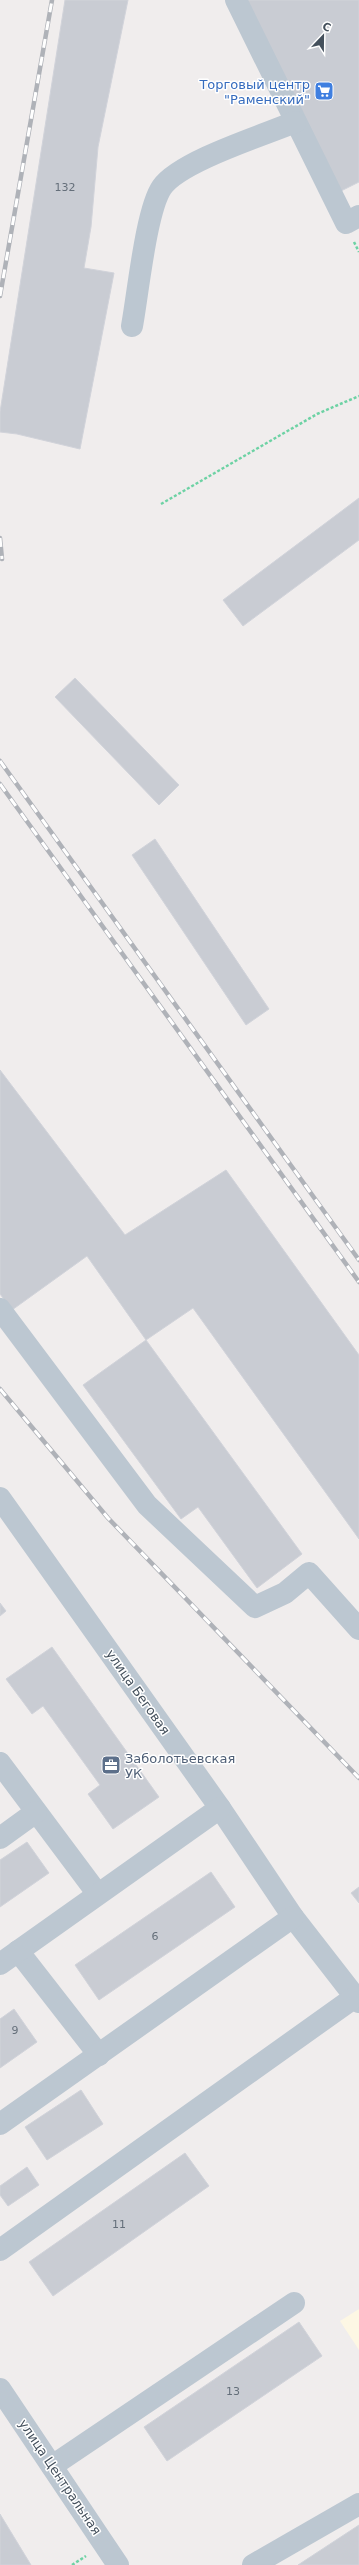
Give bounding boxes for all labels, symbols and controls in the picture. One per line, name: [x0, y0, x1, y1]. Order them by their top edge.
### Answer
north arrow: [303, 16, 343, 56]
text: С: [320, 20, 333, 35]
place label: Торговый центр "Раменский": [198, 77, 310, 107]
supermarket icon: Торговый центр "Раменский": [313, 80, 335, 102]
house number: 132: [55, 181, 76, 194]
street label: улица Беговая: [103, 1647, 173, 1737]
place label: Заболотьевская УК: [125, 1751, 235, 1781]
office icon: Заболотьевская УК: [100, 1754, 122, 1776]
house number: 6: [152, 1930, 159, 1943]
house number: 9: [12, 2024, 19, 2037]
house number: 11: [112, 2218, 126, 2231]
house number: 13: [226, 2385, 240, 2398]
street label: улица Центральная: [16, 2416, 104, 2538]

